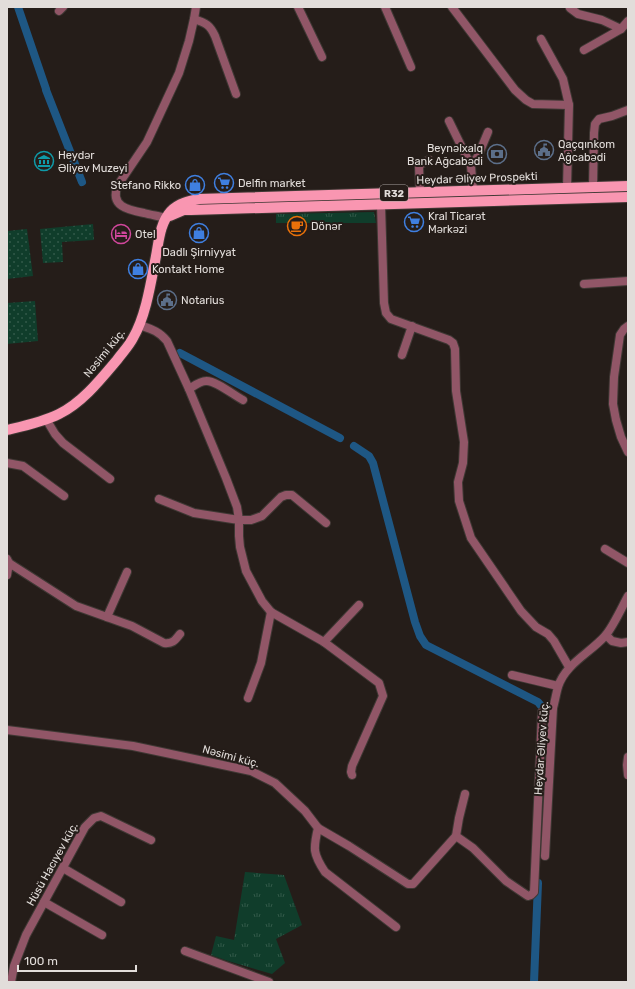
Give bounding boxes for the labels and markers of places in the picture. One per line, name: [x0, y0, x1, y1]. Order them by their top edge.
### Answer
place label: Qaçqınkom Ağcabədi: [558, 138, 615, 164]
public building icon: Qaçqınkom Ağcabədi: [533, 139, 555, 161]
place label: Beynəlxalq Bank Ağcabədi: [407, 142, 483, 168]
bank icon: Beynəlxalq Bank Ağcabədi: [486, 143, 508, 165]
place label: Heydər Əliyev Muzeyi: [58, 149, 128, 175]
museum icon: Heydər Əliyev Muzeyi: [33, 150, 55, 172]
supermarket icon: Delfin market: [213, 172, 235, 194]
shop icon: Stefano Rikko: [184, 174, 206, 196]
place label: Delfin market: [238, 177, 306, 190]
place label: Stefano Rikko: [111, 179, 181, 192]
place label: Kral Ticarət Mərkəzi: [428, 210, 486, 236]
supermarket icon: Kral Ticarət Mərkəzi: [403, 211, 425, 233]
cafe icon: Dönər: [286, 215, 308, 237]
place label: Dönər: [311, 220, 343, 233]
shop icon: Dadlı Şirniyyat: [188, 222, 210, 244]
hotel icon: Otel: [110, 223, 132, 245]
place label: Otel: [135, 228, 156, 241]
place label: Dadlı Şirniyyat: [162, 246, 236, 259]
shop icon: Kontakt Home: [127, 258, 149, 280]
place label: Kontakt Home: [152, 263, 224, 276]
public building icon: Notarius: [156, 289, 178, 311]
place label: Notarius: [181, 294, 225, 307]

